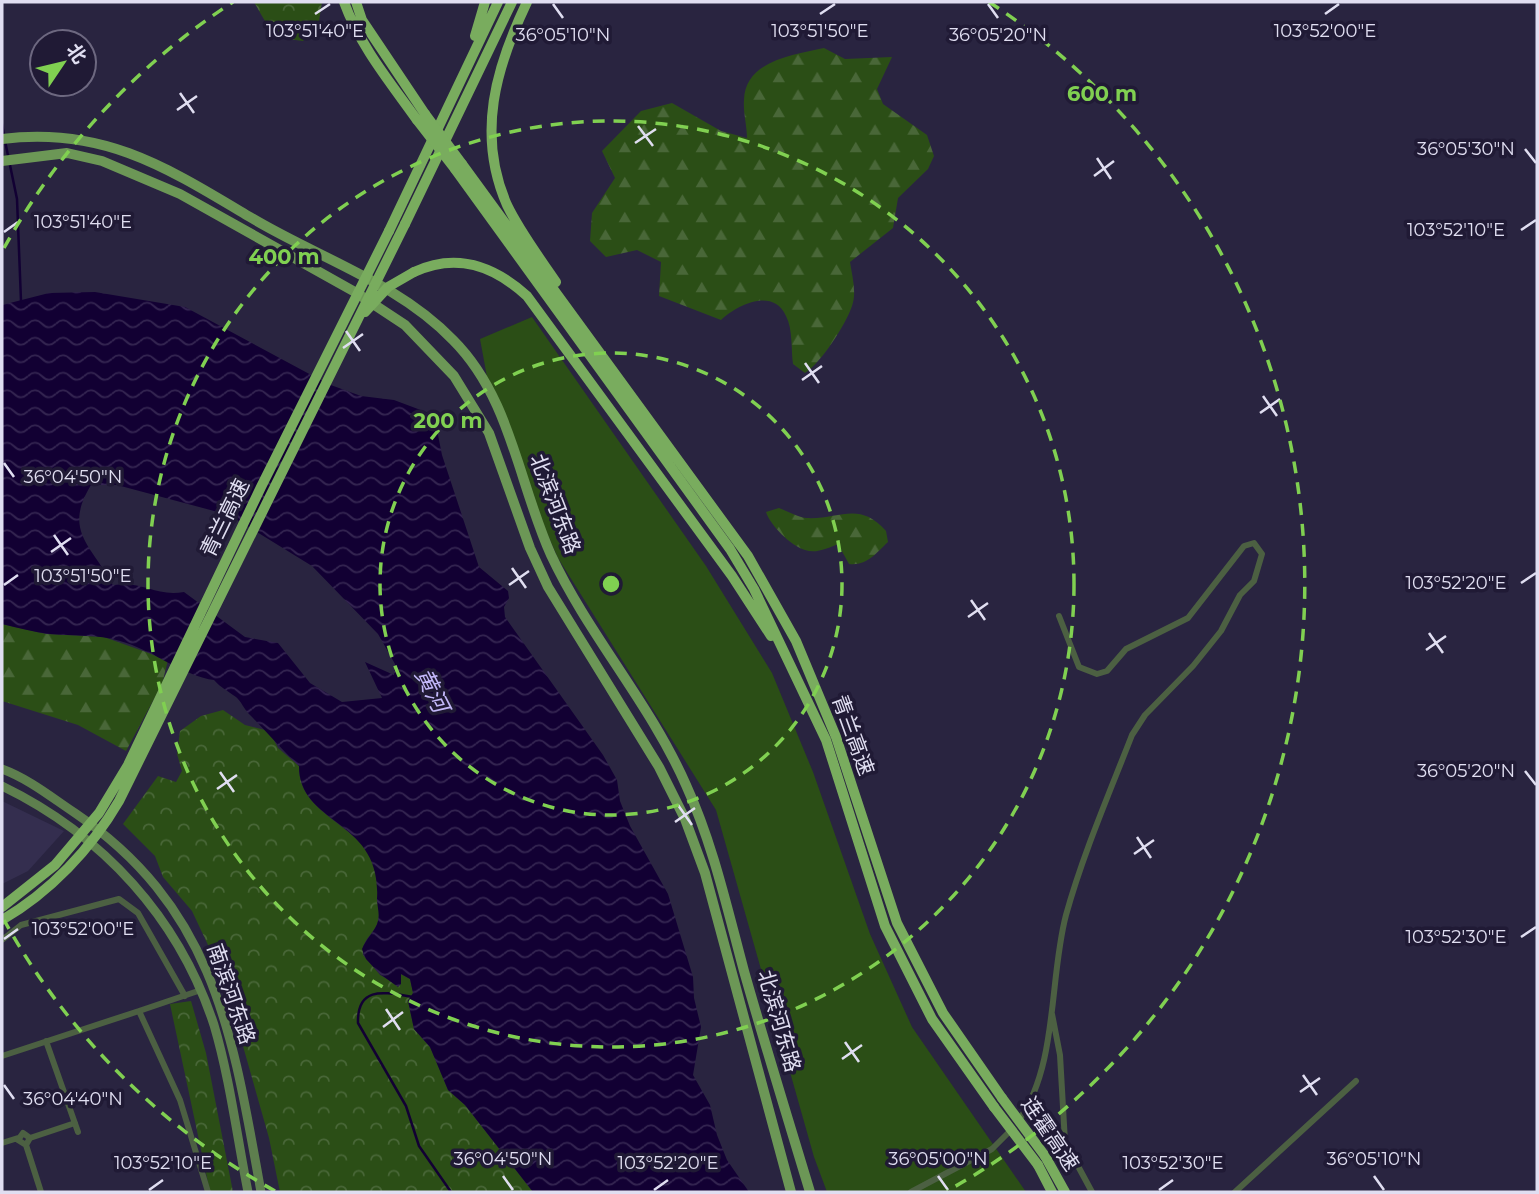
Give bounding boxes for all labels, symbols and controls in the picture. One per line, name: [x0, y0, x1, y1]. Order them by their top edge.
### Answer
text: 103°51'40"E: [266, 20, 364, 42]
text: 103°51'50"E: [771, 20, 869, 42]
text: 103°52'00"E: [1274, 20, 1376, 42]
text: 36°05'10"N: [516, 24, 610, 46]
text: 36°05'20"N: [949, 24, 1047, 46]
north arrow: [28, 28, 98, 98]
text: 北: [62, 39, 91, 68]
text: 600 m: [1067, 81, 1137, 106]
text: 36°05'30"N: [1417, 138, 1515, 160]
text: 103°51'40"E: [34, 211, 132, 233]
text: 103°52'10"E: [1407, 219, 1505, 241]
text: 400 m: [249, 244, 319, 269]
text: 200 m: [414, 408, 482, 433]
street label: 北滨河东路: [525, 450, 586, 557]
text: 36°04'50"N: [24, 466, 122, 488]
street label: 青兰高速: [195, 475, 254, 561]
text: 103°51'50"E: [34, 565, 132, 587]
centre of rings: [599, 572, 623, 596]
text: 103°52'20"E: [1405, 572, 1507, 594]
water label: 黄河: [409, 663, 457, 720]
street label: 青兰高速: [827, 691, 880, 779]
text: 36°05'20"N: [1417, 760, 1515, 782]
text: 103°52'00"E: [32, 918, 134, 940]
text: 103°52'30"E: [1405, 926, 1507, 948]
street label: 南滨河东路: [203, 940, 260, 1048]
street label: 北滨河东路: [753, 967, 806, 1075]
text: 36°04'40"N: [23, 1088, 123, 1110]
street label: 连霍高速: [1017, 1092, 1084, 1176]
text: 36°04'50"N: [454, 1148, 552, 1170]
text: 36°05'00"N: [888, 1148, 988, 1170]
text: 36°05'10"N: [1327, 1148, 1421, 1170]
text: 103°52'10"E: [114, 1152, 212, 1174]
text: 103°52'20"E: [617, 1152, 719, 1174]
text: 103°52'30"E: [1122, 1152, 1224, 1174]

